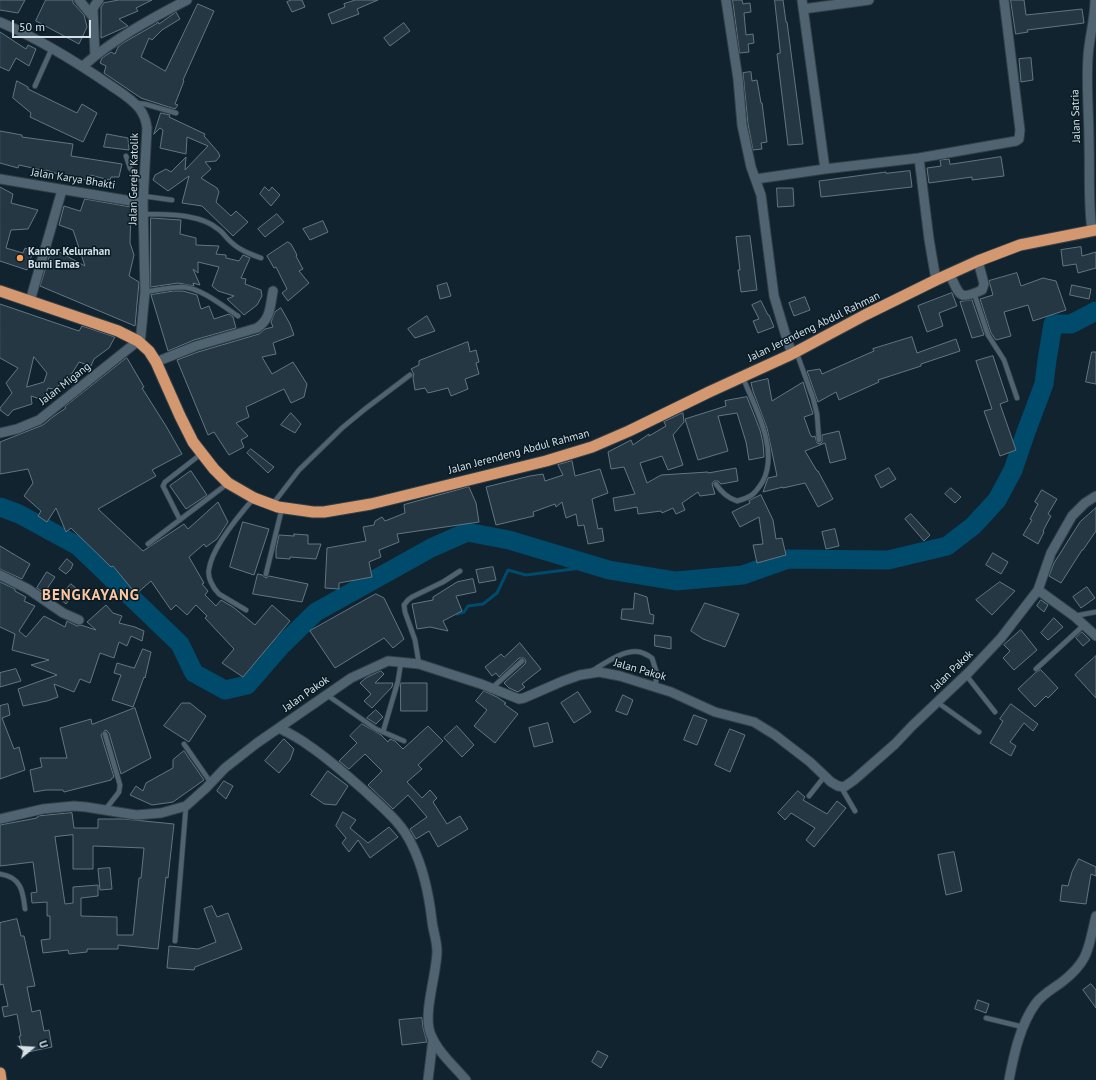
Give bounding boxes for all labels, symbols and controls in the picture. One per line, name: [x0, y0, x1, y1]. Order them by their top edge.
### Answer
scale bar: [14, 12, 93, 38]
text: 50 m: [19, 19, 45, 34]
street label: Jalan Satria: [1068, 89, 1084, 143]
street label: Jalan Gereja Katolik: [127, 133, 141, 225]
street label: Jalan Karya Bhakti: [30, 166, 116, 192]
place label: Kantor Kelurahan Bumi Emas: [28, 245, 110, 271]
marker: Kantor Kelurahan Bumi Emas: [15, 253, 25, 263]
street label: Jalan Jerendeng Abdul Rahman: [746, 289, 882, 365]
street label: Jalan Migang: [37, 360, 93, 408]
street label: Jalan Jerendeng Abdul Rahman: [447, 427, 591, 477]
district label: BENGKAYANG: [42, 587, 140, 605]
street label: Jalan Pakok: [928, 648, 976, 694]
street label: Jalan Pakok: [612, 656, 668, 684]
street label: Jalan Pakok: [280, 673, 332, 715]
north arrow: [12, 1028, 52, 1068]
text: U: [36, 1039, 51, 1050]

